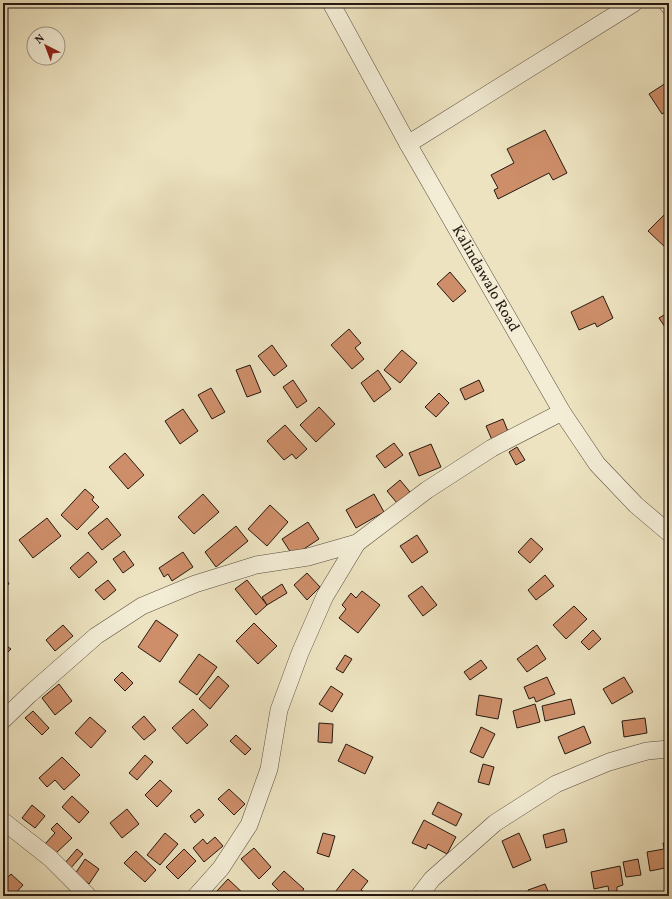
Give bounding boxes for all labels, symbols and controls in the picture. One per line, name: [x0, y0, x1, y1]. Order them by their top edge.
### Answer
north arrow: [26, 26, 66, 66]
text: N: [32, 31, 48, 48]
street label: Kalindawalo Road: [446, 222, 524, 336]

